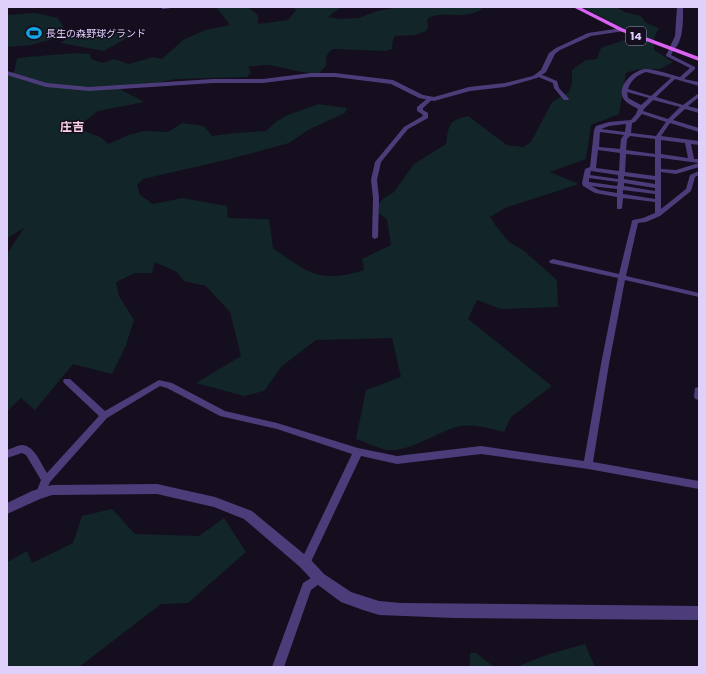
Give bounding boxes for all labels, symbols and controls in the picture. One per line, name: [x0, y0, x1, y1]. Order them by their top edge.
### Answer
sports icon: 長生の森野球グランド: [25, 24, 43, 42]
place label: 長生の森野球グランド: [46, 26, 146, 41]
road number: 14: [626, 27, 646, 45]
district label: 庄吉: [60, 118, 84, 135]

